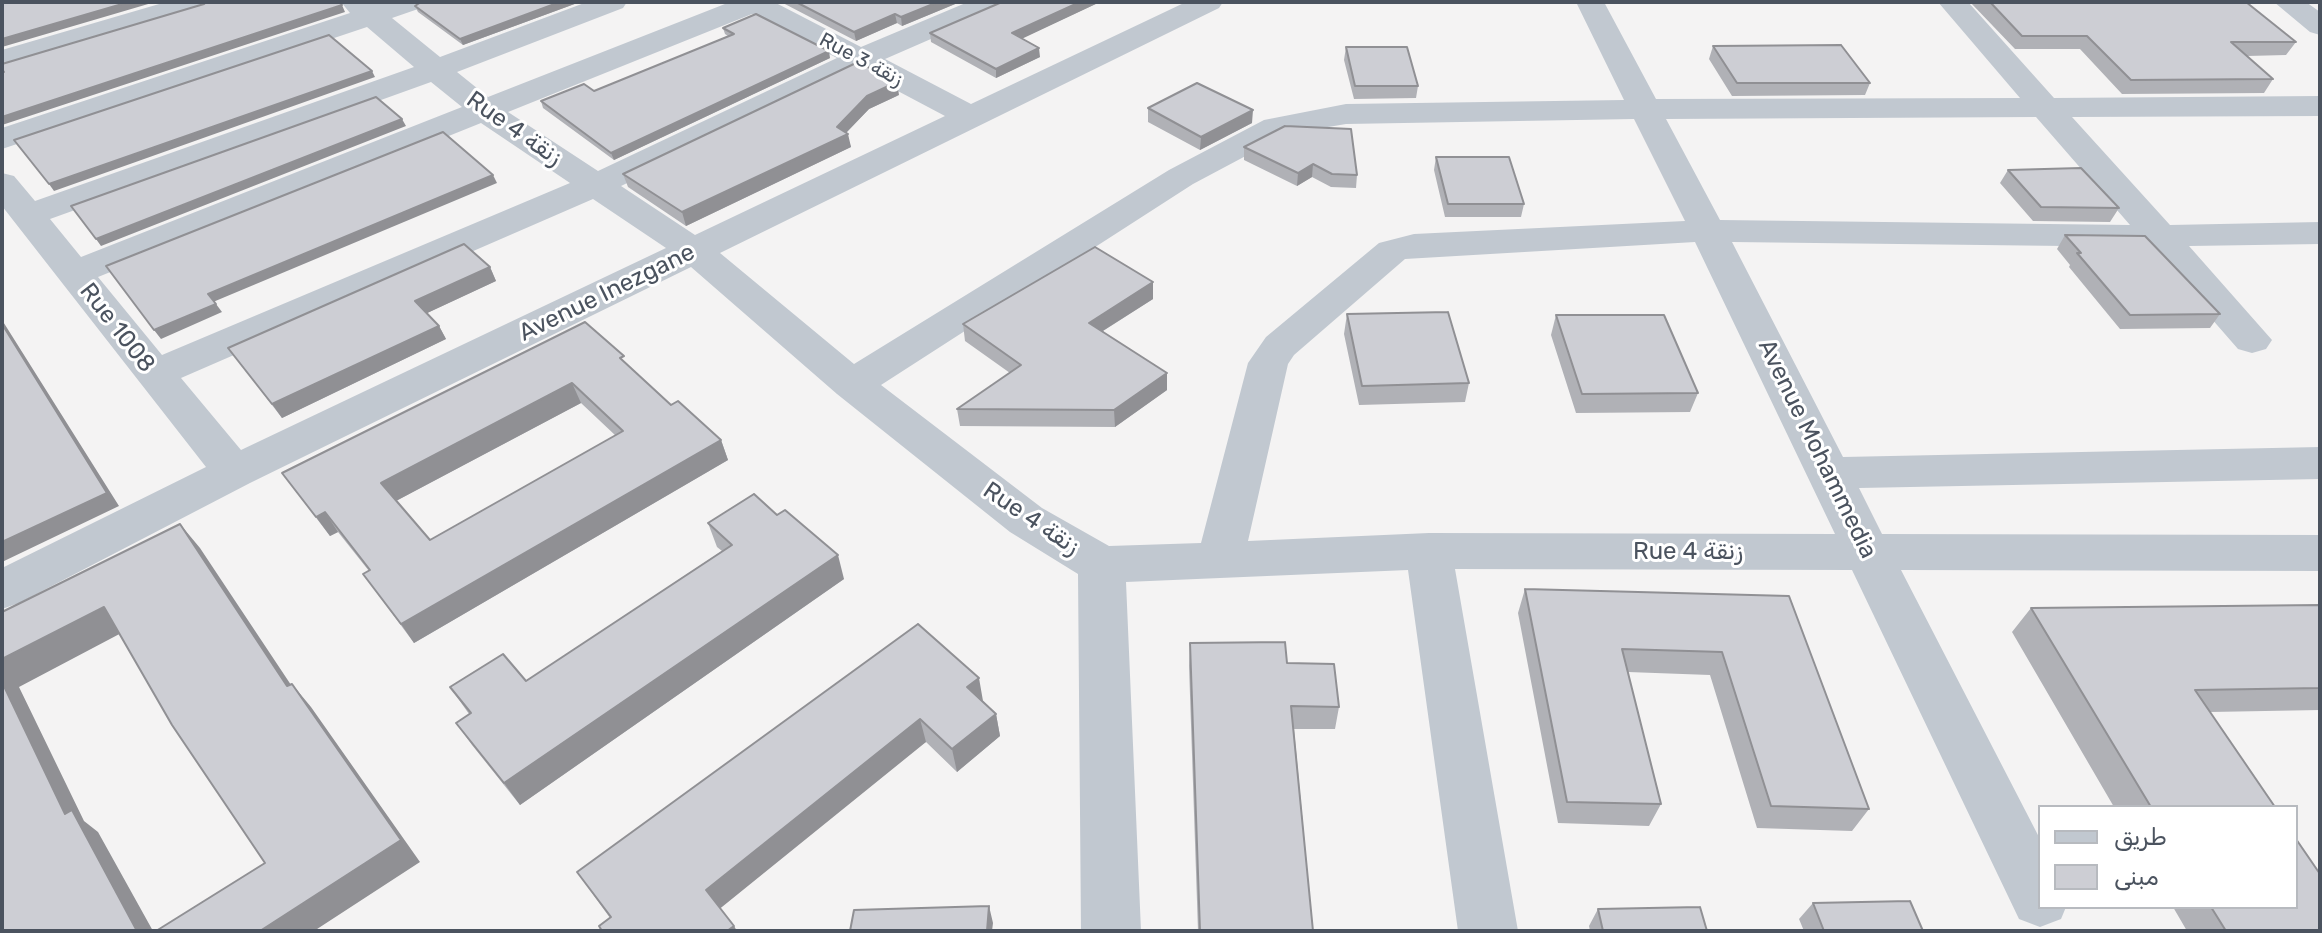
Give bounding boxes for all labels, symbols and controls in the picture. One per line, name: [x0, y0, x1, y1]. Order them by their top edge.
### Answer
street label: Rue 3 زنقة: [815, 28, 907, 92]
street label: Rue 4 زنقة: [461, 86, 567, 172]
street label: Avenue Inezgane: [514, 238, 700, 348]
street label: Rue 1008: [73, 278, 161, 378]
street label: Avenue Mohammedia: [1751, 335, 1883, 563]
street label: Rue 4 زنقة: [977, 476, 1085, 562]
street label: Rue 4 زنقة: [1633, 538, 1743, 566]
legend: [2038, 805, 2298, 909]
text: طريق: [2114, 823, 2167, 851]
text: مبنى: [2114, 863, 2159, 891]

